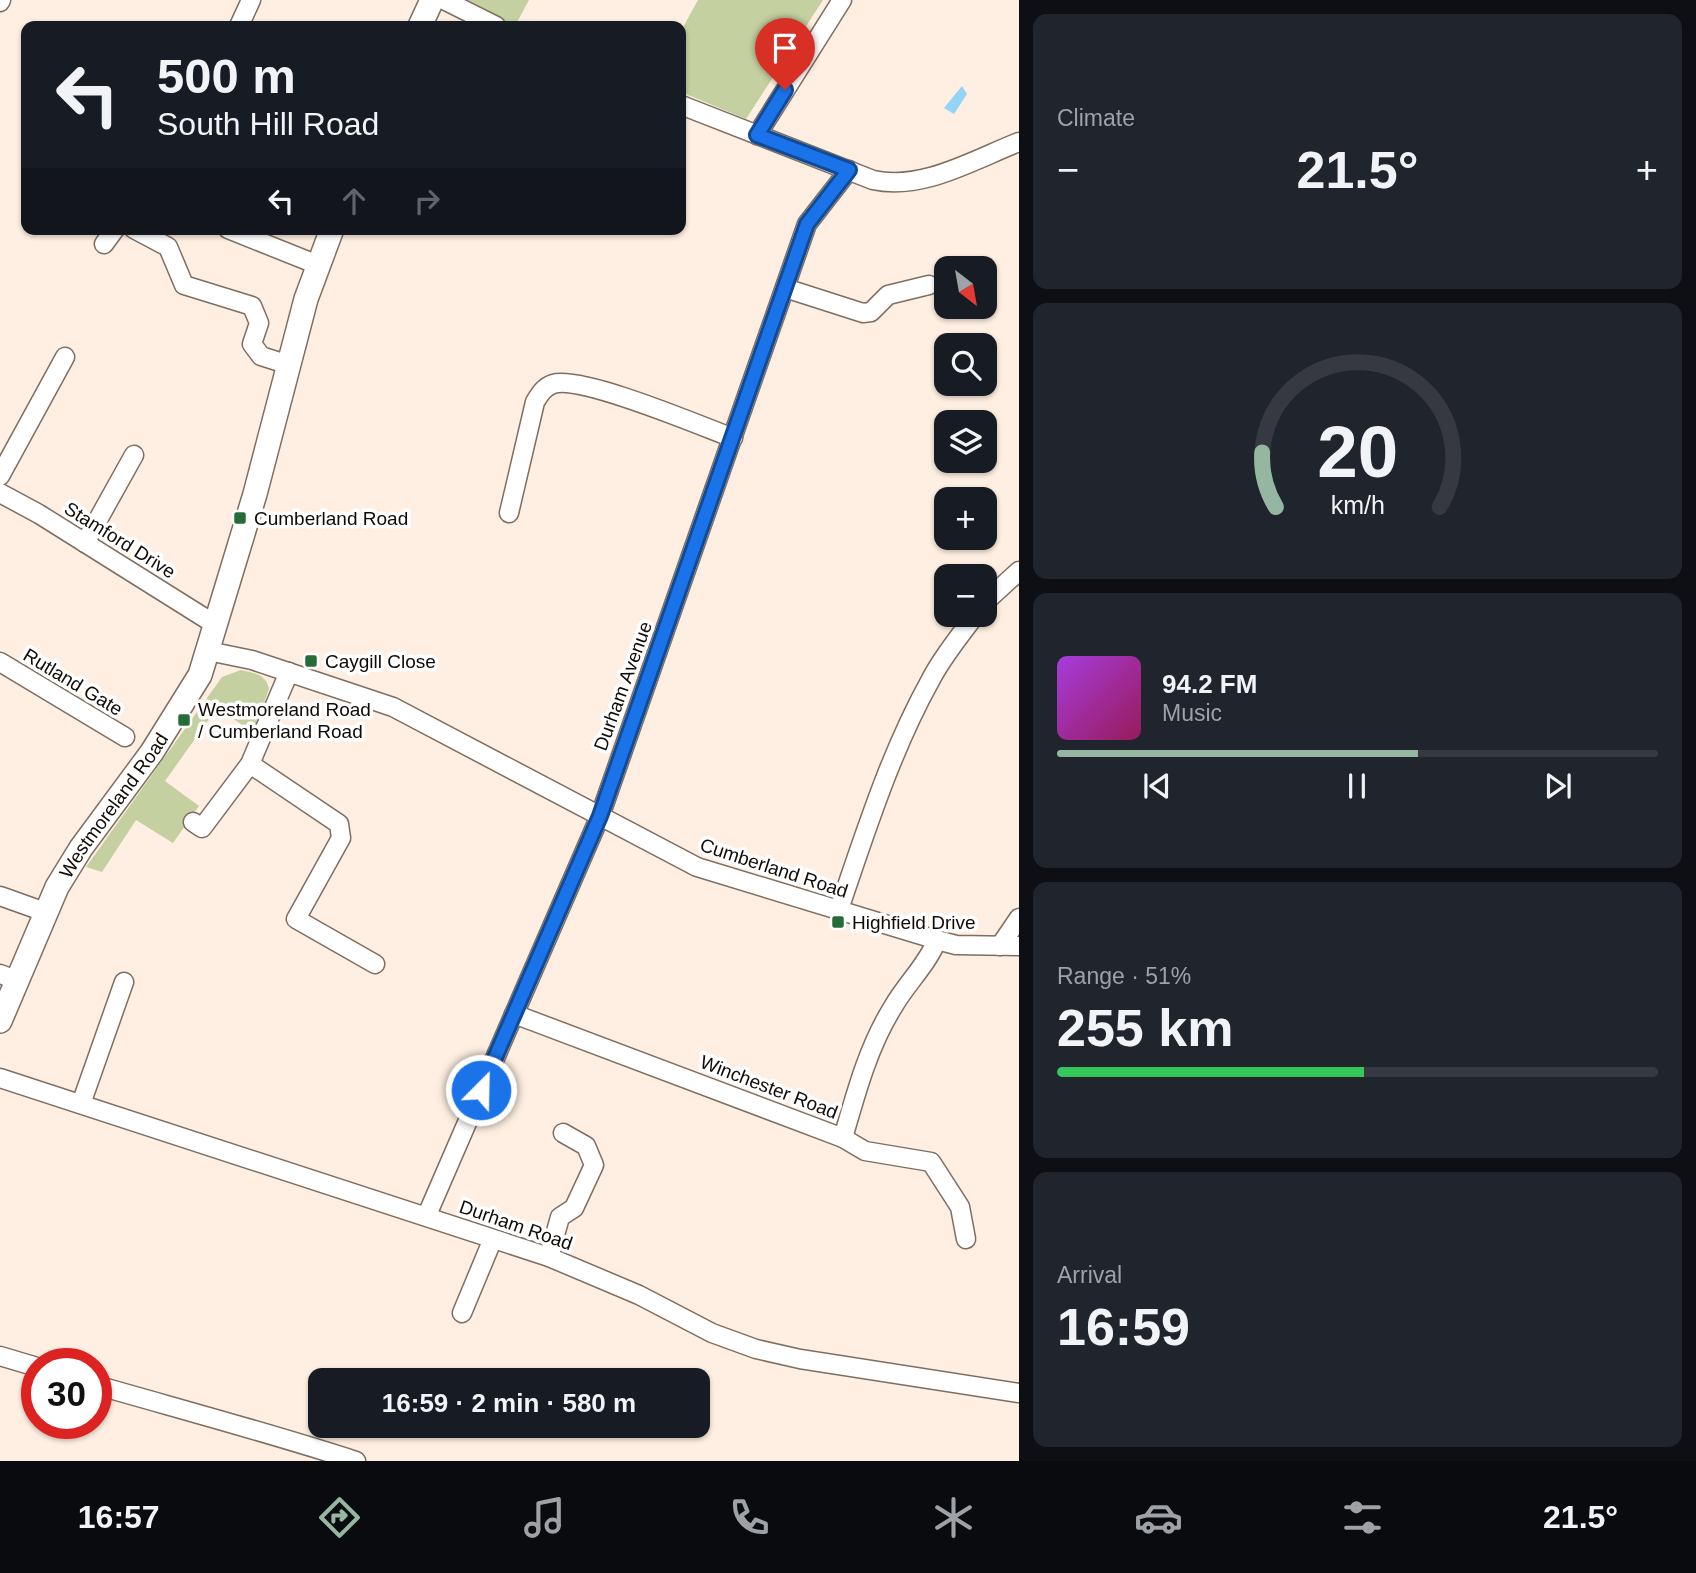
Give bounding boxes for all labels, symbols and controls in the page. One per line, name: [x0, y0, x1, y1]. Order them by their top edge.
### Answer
pin: [755, 18, 815, 90]
icon: arrive: [766, 29, 804, 67]
icon: left: [42, 49, 133, 140]
text: 500 m: [157, 49, 296, 103]
text: Climate: [1057, 105, 1135, 131]
text: South Hill Road: [157, 106, 379, 142]
text: 21.5°: [1296, 141, 1419, 199]
text: −: [1057, 149, 1079, 191]
text: +: [1636, 149, 1658, 191]
icon: left: [262, 182, 300, 220]
icon: ahead: [335, 182, 373, 220]
icon: right: [408, 182, 446, 220]
north arrow: [934, 256, 998, 318]
map controls: [934, 256, 997, 627]
button: search: [934, 333, 997, 396]
button: layers: [934, 410, 997, 473]
text: 20: [1317, 412, 1398, 493]
button: +: [934, 487, 997, 550]
text: km/h: [1330, 491, 1385, 519]
street label: Stamford Drive: [61, 498, 179, 582]
place label: Cumberland Road: [254, 508, 408, 529]
marker: Cumberland Road: [232, 510, 248, 526]
button: −: [934, 564, 997, 627]
street label: Durham Avenue: [590, 619, 656, 753]
street label: Rutland Gate: [20, 644, 126, 720]
place label: Caygill Close: [325, 651, 436, 672]
marker: Caygill Close: [303, 653, 319, 669]
text: 94.2 FM: [1162, 669, 1257, 699]
place label: Westmoreland Road / Cumberland Road: [198, 699, 371, 742]
text: Music: [1162, 700, 1222, 726]
marker: Westmoreland Road / Cumberland Road: [176, 712, 192, 728]
street label: Westmoreland Road: [55, 729, 172, 882]
icon: previous: [1138, 767, 1176, 805]
icon: pause: [1338, 767, 1376, 805]
icon: next: [1539, 767, 1577, 805]
street label: Cumberland Road: [697, 834, 851, 902]
place label: Highfield Drive: [852, 912, 976, 933]
marker: Highfield Drive: [830, 914, 846, 930]
text: Range · 51%: [1057, 963, 1191, 989]
text: 255 km: [1057, 999, 1233, 1057]
street label: Winchester Road: [697, 1051, 841, 1123]
position arrow: [444, 1053, 518, 1127]
street label: Durham Road: [457, 1196, 575, 1254]
text: Arrival: [1057, 1262, 1122, 1288]
text: 16:59: [1057, 1298, 1190, 1356]
speed limit sign: 30: [21, 1348, 112, 1439]
text: 16:59 · 2 min · 580 m: [382, 1388, 636, 1418]
icon: directions: [315, 1493, 364, 1542]
icon: music: [520, 1493, 569, 1542]
icon: phone: [725, 1493, 774, 1542]
icon: climate: [929, 1493, 978, 1542]
icon: car: [1134, 1493, 1183, 1542]
icon: filters: [1338, 1493, 1387, 1542]
text: 16:57: [78, 1499, 160, 1535]
text: 21.5°: [1543, 1499, 1618, 1535]

